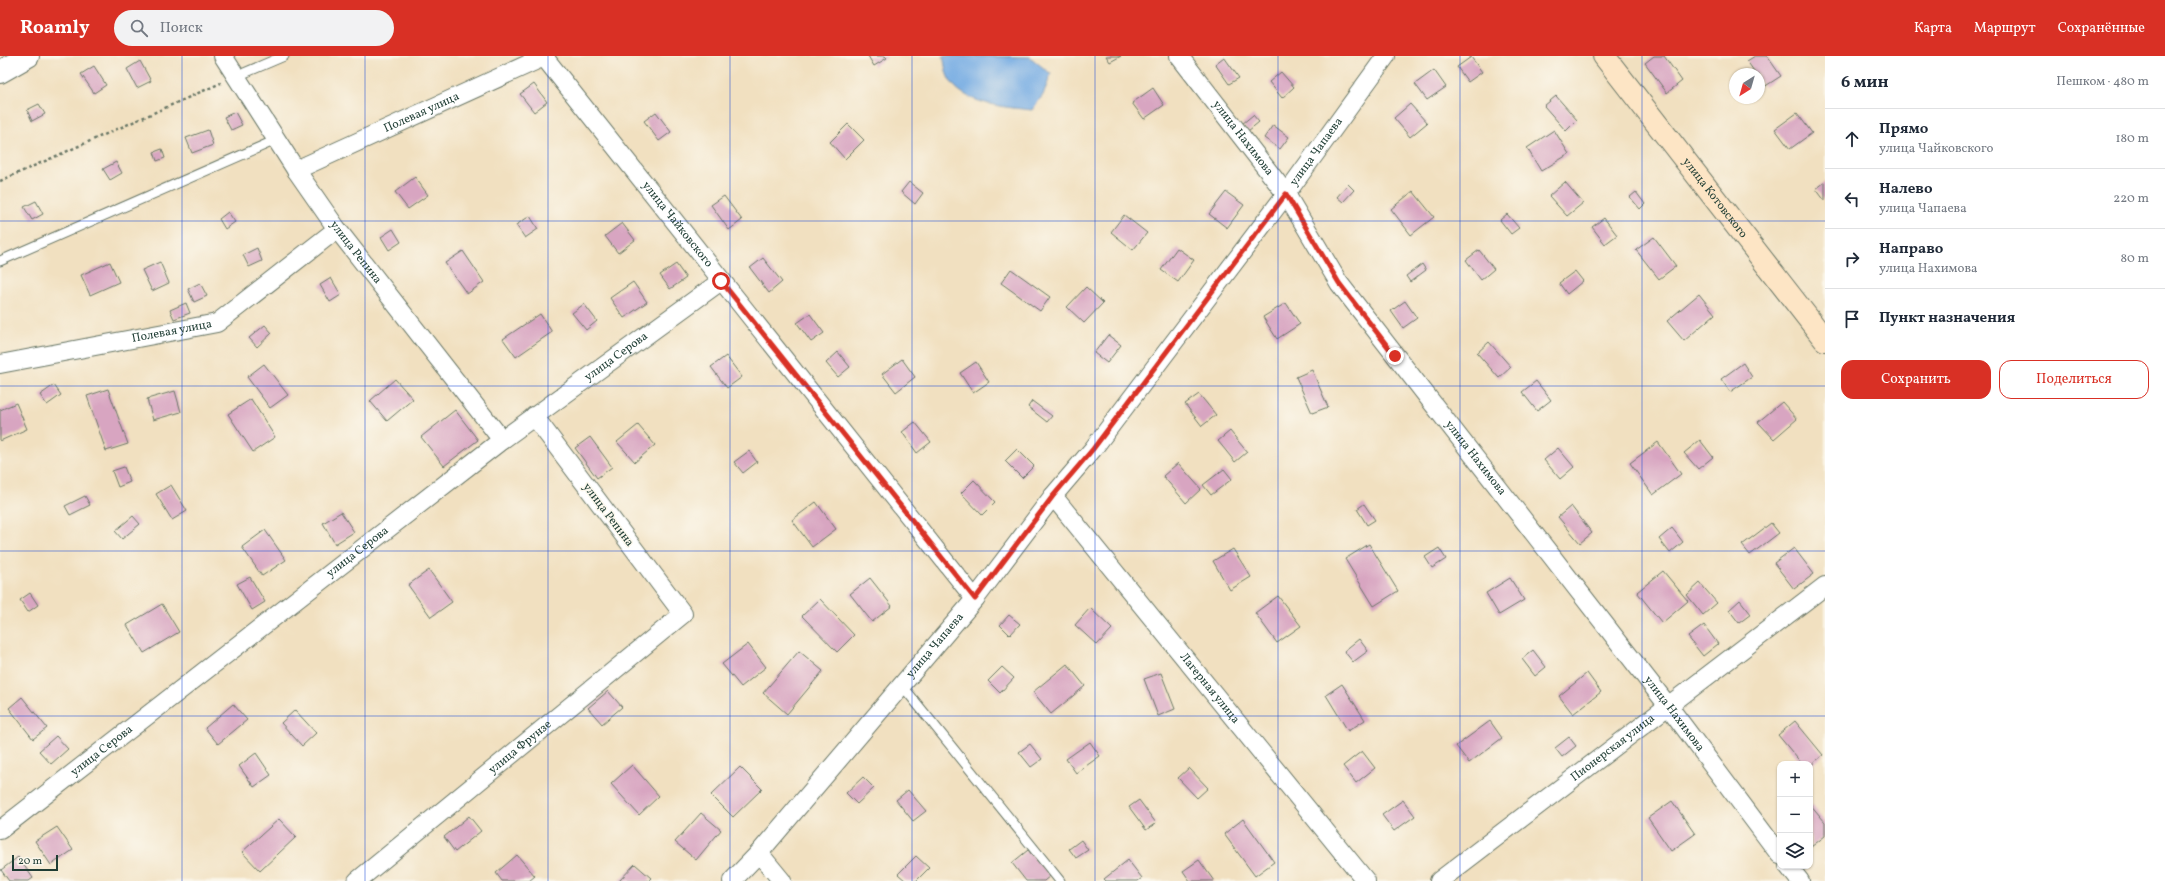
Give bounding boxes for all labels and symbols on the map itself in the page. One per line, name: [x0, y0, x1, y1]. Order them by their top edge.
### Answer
north arrow: [1729, 68, 1765, 104]
street label: Полевая улица: [381, 89, 462, 137]
street label: улица Нахимова: [1209, 97, 1277, 179]
street label: улица Чапаева: [1286, 114, 1347, 189]
street label: улица Котовского: [1678, 155, 1751, 242]
street label: улица Чайковского: [638, 178, 716, 271]
street label: улица Репина: [326, 218, 385, 287]
route start: [712, 272, 730, 290]
street label: Полевая улица: [130, 316, 213, 347]
street label: улица Серова: [581, 329, 651, 385]
route end: [1386, 347, 1404, 365]
street label: улица Нахимова: [1441, 417, 1510, 499]
street label: улица Репина: [579, 480, 637, 550]
street label: улица Серова: [323, 523, 392, 581]
street label: улица Чапаева: [903, 610, 968, 682]
street label: Лагерная улица: [1176, 650, 1243, 727]
street label: улица Нахимова: [1640, 673, 1708, 755]
street label: Пионерская улица: [1568, 711, 1658, 785]
street label: улица Фрунзе: [485, 717, 555, 778]
street label: улица Серова: [67, 722, 136, 780]
scale bar: [12, 853, 58, 872]

